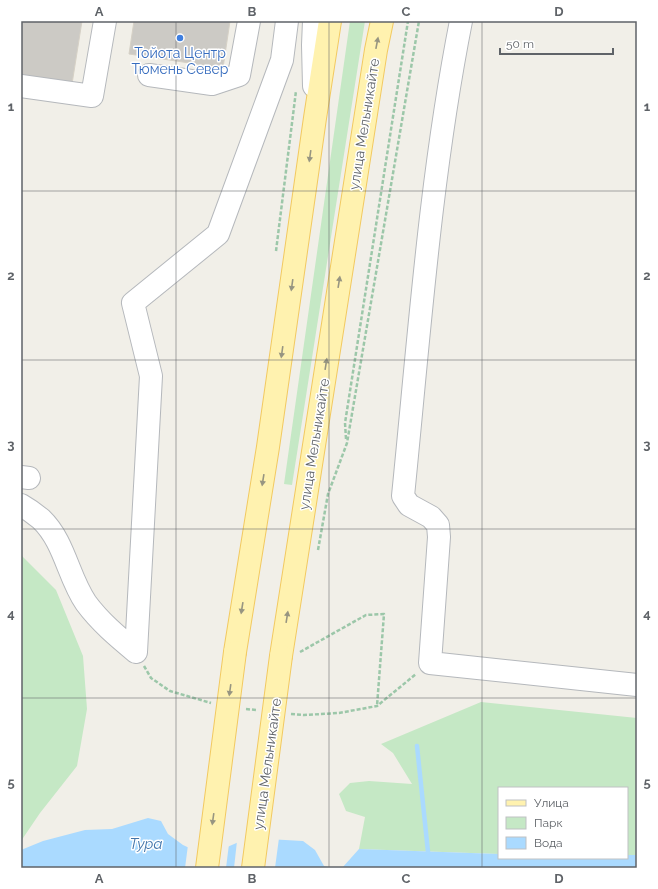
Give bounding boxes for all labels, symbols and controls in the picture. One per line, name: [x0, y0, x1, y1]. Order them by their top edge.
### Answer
text: A: [95, 4, 104, 19]
text: B: [248, 4, 257, 19]
text: C: [402, 4, 411, 19]
text: D: [554, 4, 564, 19]
scale bar: [500, 30, 613, 56]
marker: Тойота Центр Тюмень Север: [175, 33, 185, 43]
one-way arrow: [375, 37, 381, 50]
text: 50 m: [506, 37, 534, 51]
place label: Тойота Центр Тюмень Север: [132, 45, 229, 77]
street label: улица Мельникайте: [346, 57, 382, 191]
text: 1: [8, 99, 15, 114]
text: 1: [644, 99, 651, 114]
one-way arrow: [307, 150, 313, 162]
text: 2: [7, 268, 15, 283]
text: 2: [643, 268, 651, 283]
one-way arrow: [336, 276, 342, 288]
one-way arrow: [289, 279, 295, 291]
one-way arrow: [279, 345, 285, 358]
one-way arrow: [323, 358, 329, 370]
street label: улица Мельникайте: [296, 377, 332, 511]
text: 3: [7, 437, 15, 452]
text: 3: [643, 437, 651, 452]
one-way arrow: [260, 474, 266, 486]
one-way arrow: [239, 602, 245, 615]
text: 4: [7, 606, 15, 621]
text: 4: [643, 606, 651, 621]
one-way arrow: [284, 611, 290, 623]
one-way arrow: [227, 684, 233, 697]
street label: улица Мельникайте: [250, 697, 284, 831]
text: 5: [7, 775, 15, 790]
text: 5: [643, 775, 651, 790]
legend: [498, 787, 628, 859]
text: Улица: [534, 796, 569, 810]
one-way arrow: [210, 813, 216, 825]
text: Парк: [534, 816, 563, 830]
water label: Тура: [130, 835, 162, 853]
text: Вода: [534, 836, 563, 850]
text: A: [95, 871, 104, 886]
text: B: [248, 871, 257, 886]
text: C: [402, 871, 411, 886]
text: D: [554, 871, 564, 886]

